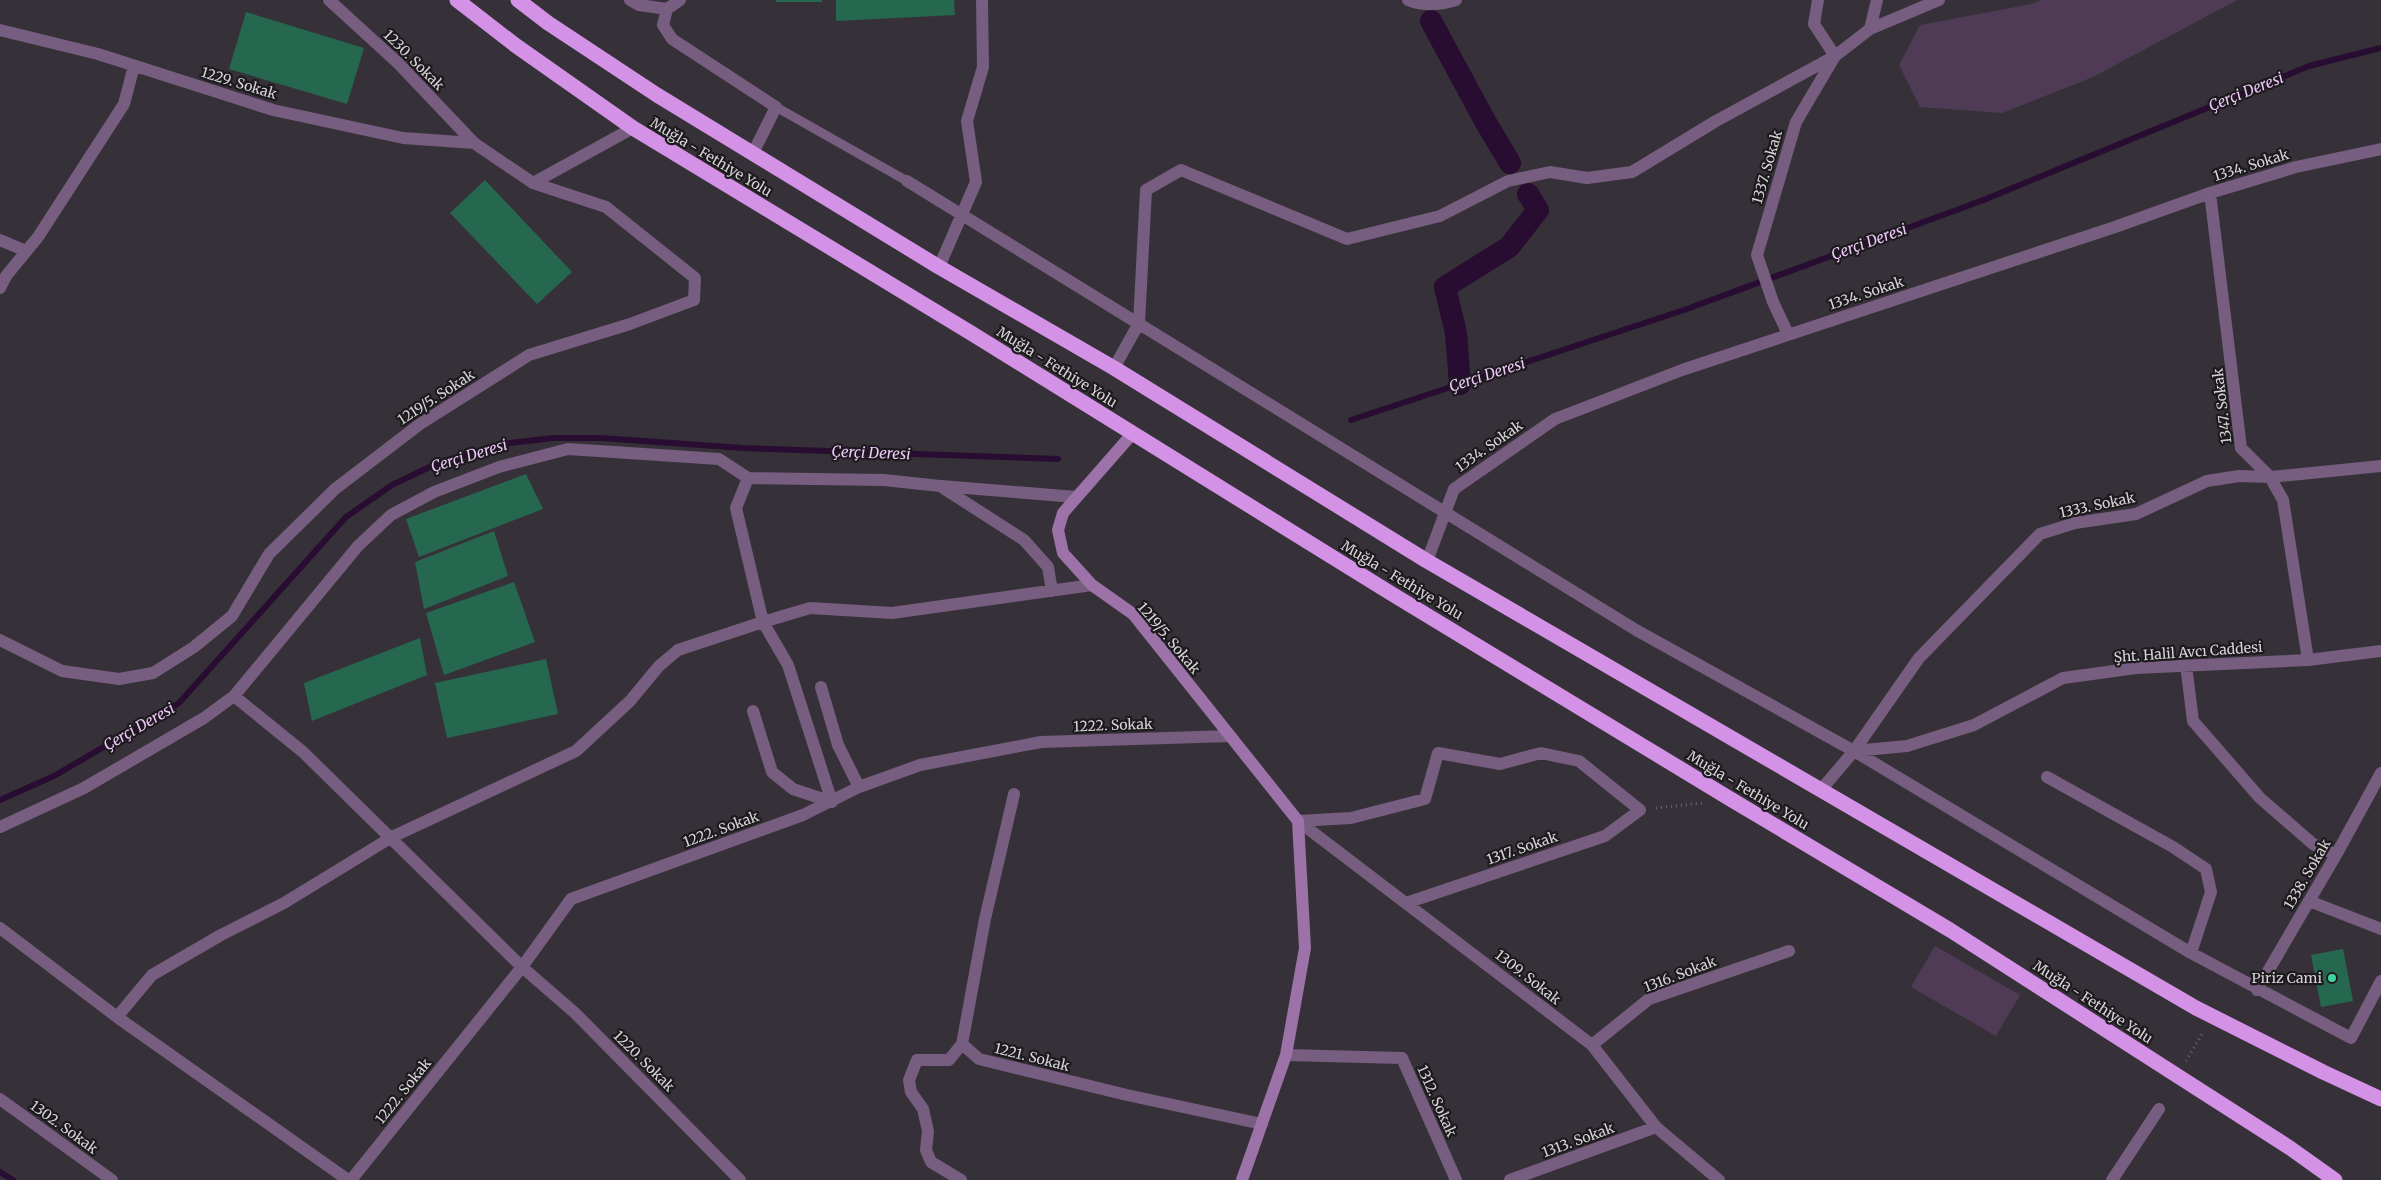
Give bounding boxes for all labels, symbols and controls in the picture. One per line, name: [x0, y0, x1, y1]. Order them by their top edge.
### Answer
street label: 1230. Sokak: [380, 26, 448, 94]
street label: 1229. Sokak: [199, 63, 279, 103]
water label: Çerçi Deresi: [2206, 68, 2286, 115]
street label: Muğla - Fethiye Yolu: [647, 114, 775, 201]
street label: 1337. Sokak: [1748, 128, 1786, 206]
street label: 1334. Sokak: [2211, 145, 2291, 185]
water label: Çerçi Deresi: [1828, 219, 1909, 264]
street label: 1334. Sokak: [1826, 272, 1906, 314]
street label: Muğla - Fethiye Yolu: [993, 323, 1121, 412]
water label: Çerçi Deresi: [1446, 353, 1527, 396]
street label: 1219/5. Sokak: [394, 365, 478, 429]
street label: 1347. Sokak: [2208, 367, 2236, 445]
street label: 1334. Sokak: [1452, 416, 1526, 476]
water label: Çerçi Deresi: [428, 435, 509, 476]
water label: Çerçi Deresi: [831, 442, 911, 463]
street label: 1333. Sokak: [2058, 488, 2137, 522]
street label: Muğla - Fethiye Yolu: [1338, 537, 1466, 624]
street label: 1219/5. Sokak: [1134, 598, 1204, 678]
street label: Şht. Halil Avcı Caddesi: [2113, 638, 2263, 666]
water label: Çerçi Deresi: [100, 699, 178, 755]
street label: 1222. Sokak: [1073, 715, 1153, 735]
street label: Muğla - Fethiye Yolu: [1684, 747, 1812, 834]
street label: 1222. Sokak: [681, 807, 761, 851]
street label: 1317. Sokak: [1484, 827, 1560, 869]
street label: 1338. Sokak: [2280, 836, 2334, 912]
street label: 1309. Sokak: [1491, 946, 1565, 1008]
street label: 1316. Sokak: [1641, 952, 1719, 996]
street label: Muğla - Fethiye Yolu: [2030, 957, 2156, 1047]
place label: Piriz Cami: [2252, 969, 2322, 987]
marker: Piriz Cami: [2326, 972, 2338, 984]
street label: 1220. Sokak: [610, 1027, 678, 1095]
street label: 1221. Sokak: [992, 1039, 1072, 1075]
street label: 1222. Sokak: [371, 1054, 435, 1127]
street label: 1312. Sokak: [1413, 1062, 1461, 1140]
street label: 1302. Sokak: [27, 1096, 101, 1158]
street label: 1313. Sokak: [1539, 1119, 1617, 1161]

